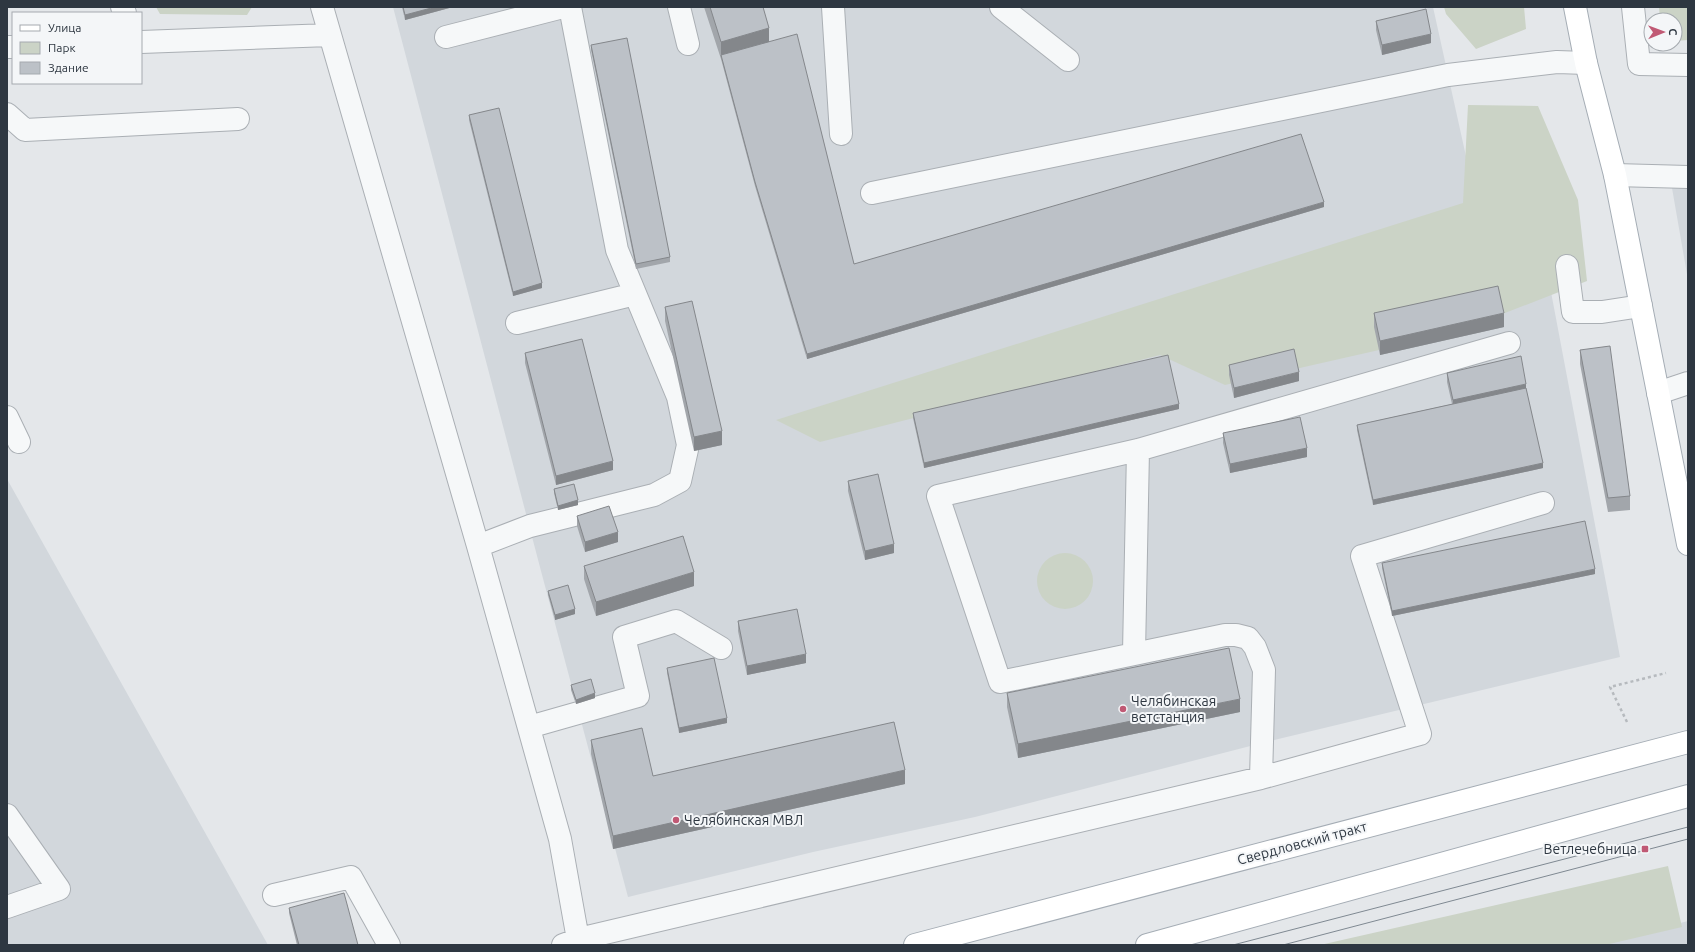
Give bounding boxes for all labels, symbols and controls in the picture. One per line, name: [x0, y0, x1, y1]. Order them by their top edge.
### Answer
legend: [12, 12, 142, 84]
north arrow: [1643, 12, 1683, 52]
text: Улица: [48, 21, 81, 34]
text: С: [1667, 28, 1679, 35]
text: Парк: [48, 41, 76, 54]
text: Здание: [48, 61, 89, 74]
place label: Челябинская ветстанция: [1131, 693, 1216, 725]
marker: Челябинская ветстанция: [1118, 704, 1128, 714]
place label: Челябинская МВЛ: [684, 812, 803, 828]
marker: Челябинская МВЛ: [671, 815, 681, 825]
street label: Свердловский тракт: [1235, 818, 1369, 868]
place label: Ветлечебница: [1544, 841, 1637, 857]
marker: Ветлечебница: [1640, 844, 1650, 854]

